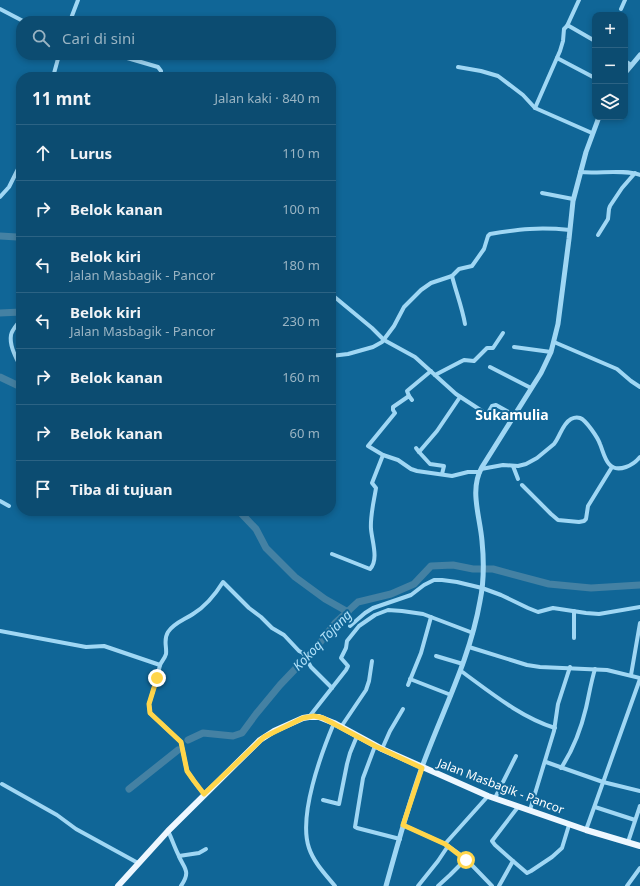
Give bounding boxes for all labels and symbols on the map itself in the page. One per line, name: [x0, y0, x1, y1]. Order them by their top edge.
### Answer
district label: Sukamulia: [475, 405, 549, 424]
water label: Kokoq Tojang: [289, 605, 356, 674]
route end: [148, 669, 166, 687]
street label: Jalan Masbagik - Pancor: [434, 754, 567, 818]
route start: [457, 851, 475, 869]

